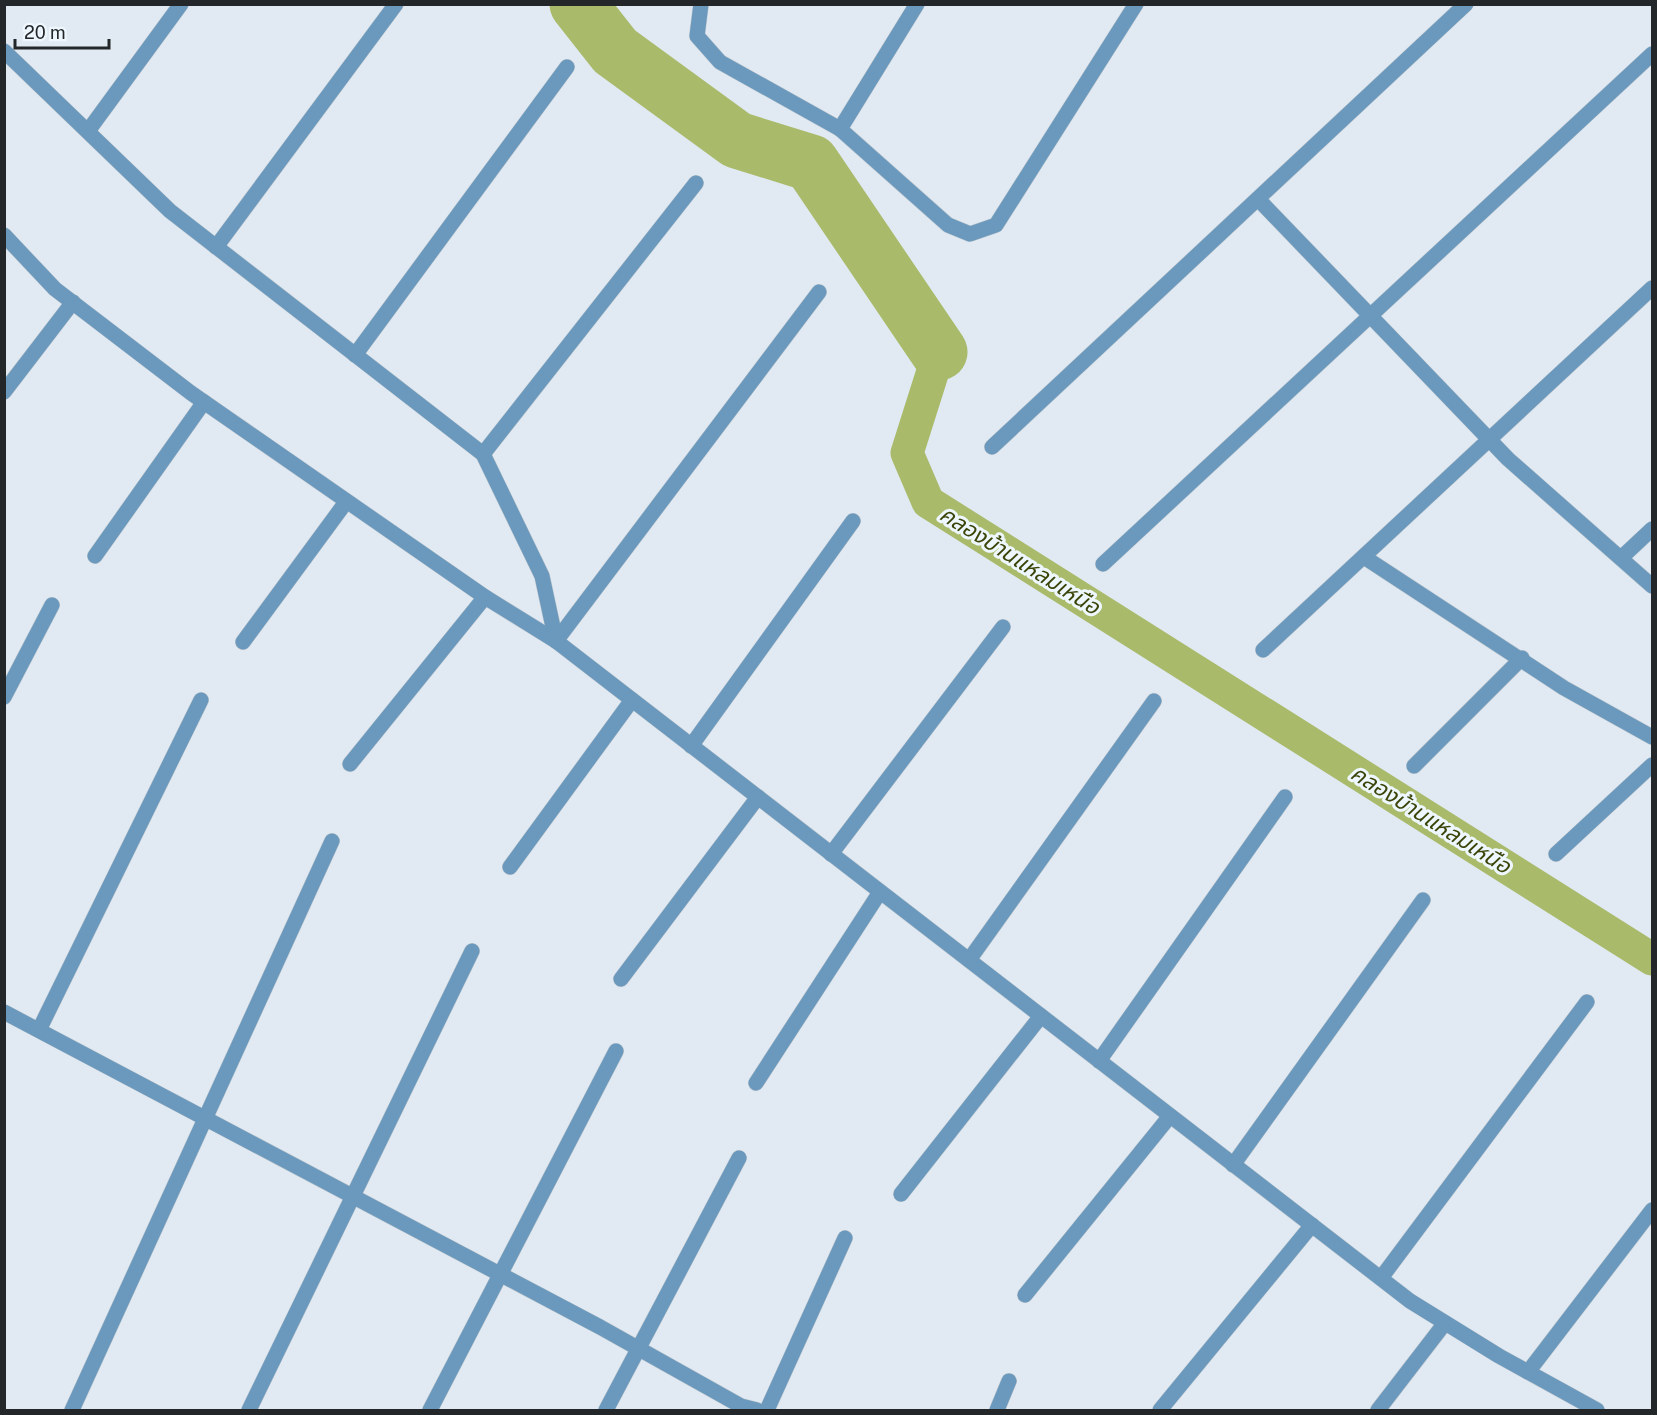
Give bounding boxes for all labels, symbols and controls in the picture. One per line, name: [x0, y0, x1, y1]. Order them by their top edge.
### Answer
scale bar: [15, 12, 110, 50]
text: 20 m: [24, 22, 66, 43]
water label: คลองบ้านแหลมเหนือ: [935, 500, 1106, 620]
water label: คลองบ้านแหลมเหนือ: [1346, 759, 1517, 879]

